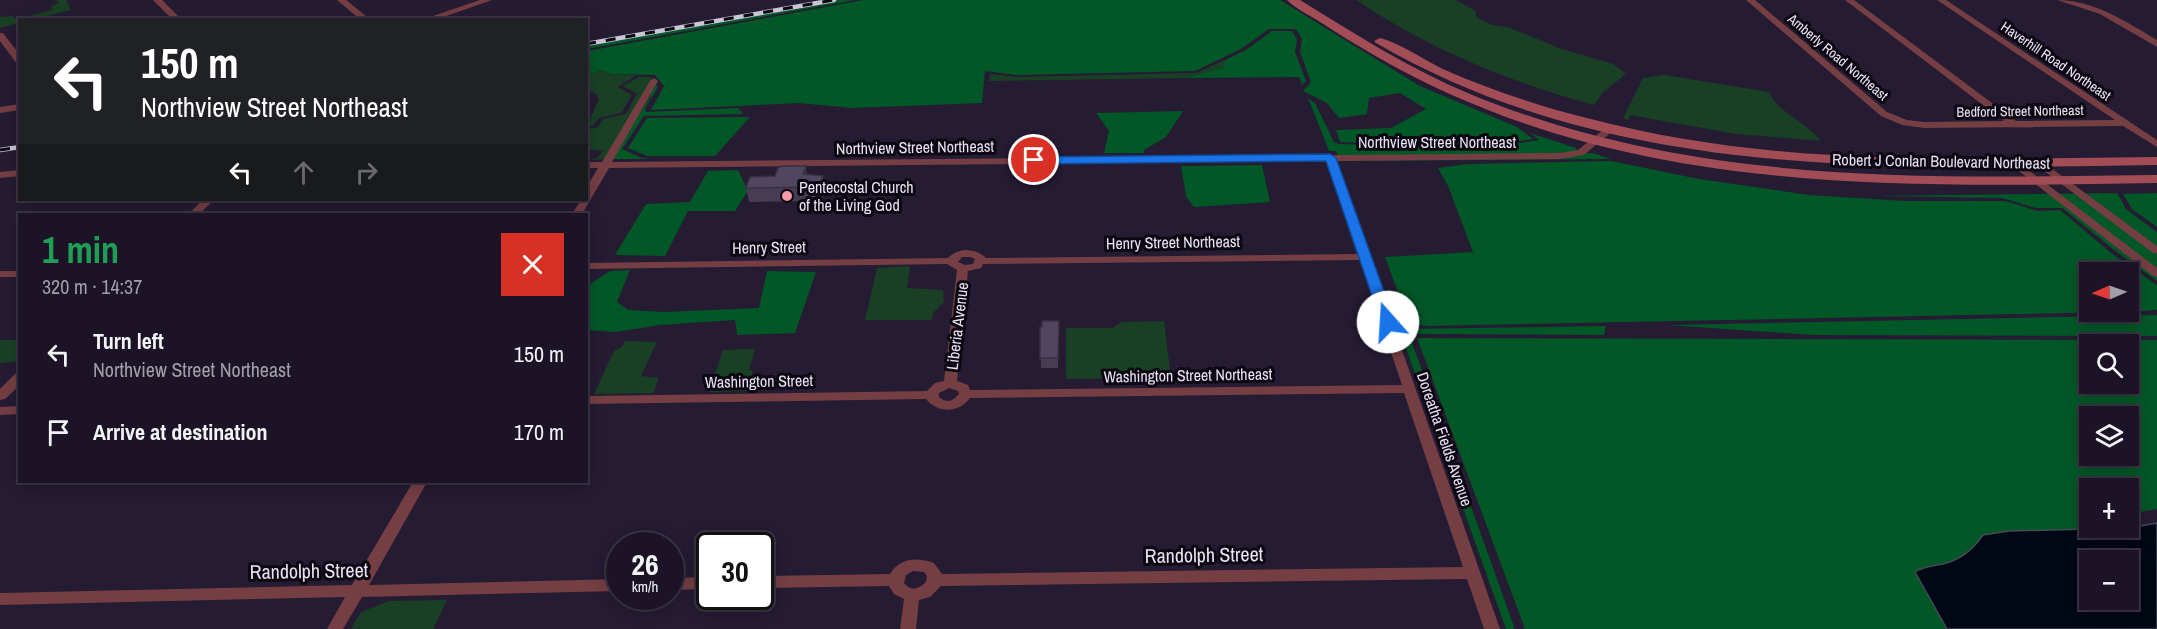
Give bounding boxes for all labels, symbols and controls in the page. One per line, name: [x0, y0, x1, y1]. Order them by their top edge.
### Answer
street label: Amberly Road Northeast: [1783, 9, 1892, 104]
street label: Haverhill Road Northeast: [1998, 18, 2114, 104]
text: 150 m: [141, 35, 239, 91]
icon: left: [42, 42, 120, 120]
text: Northview Street Northeast: [141, 89, 408, 125]
street label: Bedford Street Northeast: [1956, 101, 2084, 121]
street label: Northview Street Northeast: [1358, 131, 1516, 153]
pin: [1008, 134, 1059, 185]
street label: Northview Street Northeast: [836, 135, 995, 159]
icon: arrive: [1017, 143, 1050, 176]
street label: Robert J Conlan Boulevard Northeast: [1832, 148, 2051, 174]
icon: left: [224, 156, 257, 189]
icon: ahead: [287, 156, 320, 189]
icon: right: [350, 156, 383, 189]
place label: Pentecostal Church of the Living God: [799, 176, 914, 216]
marker: Pentecostal Church of the Living God: [780, 189, 794, 203]
text: 1 min: [42, 226, 119, 274]
street label: Henry Street Northeast: [1106, 230, 1241, 254]
button: close: [501, 233, 564, 296]
street label: Henry Street: [732, 235, 806, 259]
north arrow: [2079, 262, 2139, 322]
map controls: [2079, 262, 2139, 610]
text: 320 m · 14:37: [42, 273, 142, 300]
street label: Liberia Avenue: [941, 281, 973, 371]
position arrow: [1356, 290, 1420, 354]
text: Turn left: [93, 326, 164, 356]
button: search: [2079, 334, 2139, 394]
icon: left: [42, 338, 75, 371]
text: 150 m: [514, 339, 564, 369]
text: Northview Street Northeast: [93, 356, 291, 383]
street label: Washington Street Northeast: [1103, 363, 1273, 387]
street label: Washington Street: [705, 369, 814, 393]
street label: Doreatha Fields Avenue: [1412, 369, 1478, 509]
button: layers: [2079, 406, 2139, 466]
icon: arrive: [42, 416, 75, 449]
text: Arrive at destination: [93, 417, 267, 447]
text: 170 m: [514, 417, 564, 447]
button: +: [2079, 478, 2139, 538]
speed limit sign: 30: [696, 532, 774, 610]
street label: Randolph Street: [1144, 540, 1264, 569]
text: 26: [631, 544, 659, 584]
button: −: [2079, 550, 2139, 610]
street label: Randolph Street: [249, 556, 369, 585]
text: km/h: [632, 576, 658, 597]

